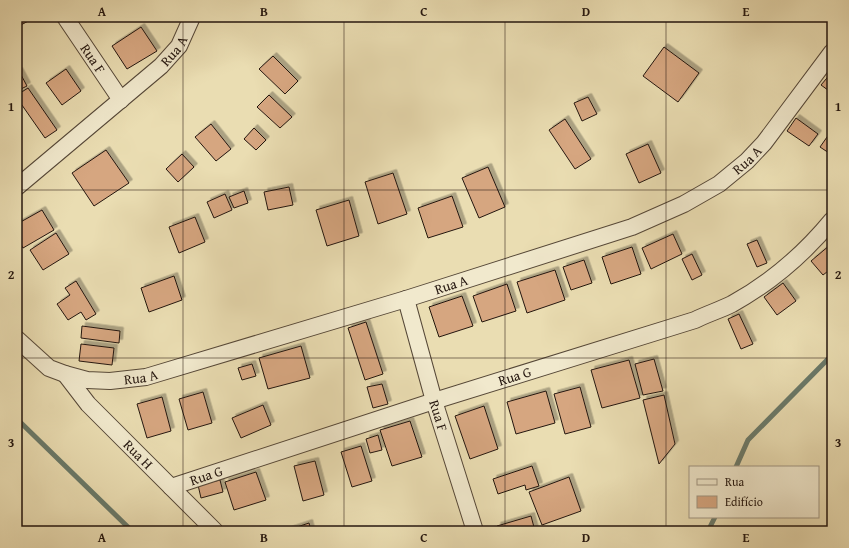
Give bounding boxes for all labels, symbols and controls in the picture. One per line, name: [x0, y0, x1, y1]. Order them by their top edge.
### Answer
text: A: [98, 2, 107, 21]
text: B: [260, 2, 268, 21]
text: C: [420, 2, 428, 21]
text: D: [582, 2, 590, 21]
text: E: [743, 2, 750, 21]
street label: Rua A: [156, 32, 192, 70]
street label: Rua F: [76, 40, 110, 78]
text: 1: [8, 97, 14, 116]
text: 1: [835, 97, 841, 116]
street label: Rua A: [728, 141, 767, 179]
text: 2: [8, 265, 15, 284]
text: 2: [835, 265, 842, 284]
street label: Rua A: [432, 270, 471, 299]
street label: Rua G: [495, 361, 534, 391]
street label: Rua A: [123, 364, 160, 389]
street label: Rua F: [424, 397, 453, 434]
text: 3: [8, 433, 14, 452]
text: 3: [835, 433, 841, 452]
street label: Rua H: [119, 435, 158, 474]
street label: Rua G: [187, 461, 225, 490]
legend: [689, 466, 819, 518]
text: Rua: [725, 473, 744, 490]
text: Edifício: [725, 493, 763, 510]
text: A: [98, 528, 107, 547]
text: B: [260, 528, 268, 547]
text: C: [420, 528, 428, 547]
text: D: [582, 528, 590, 547]
text: E: [743, 528, 750, 547]

